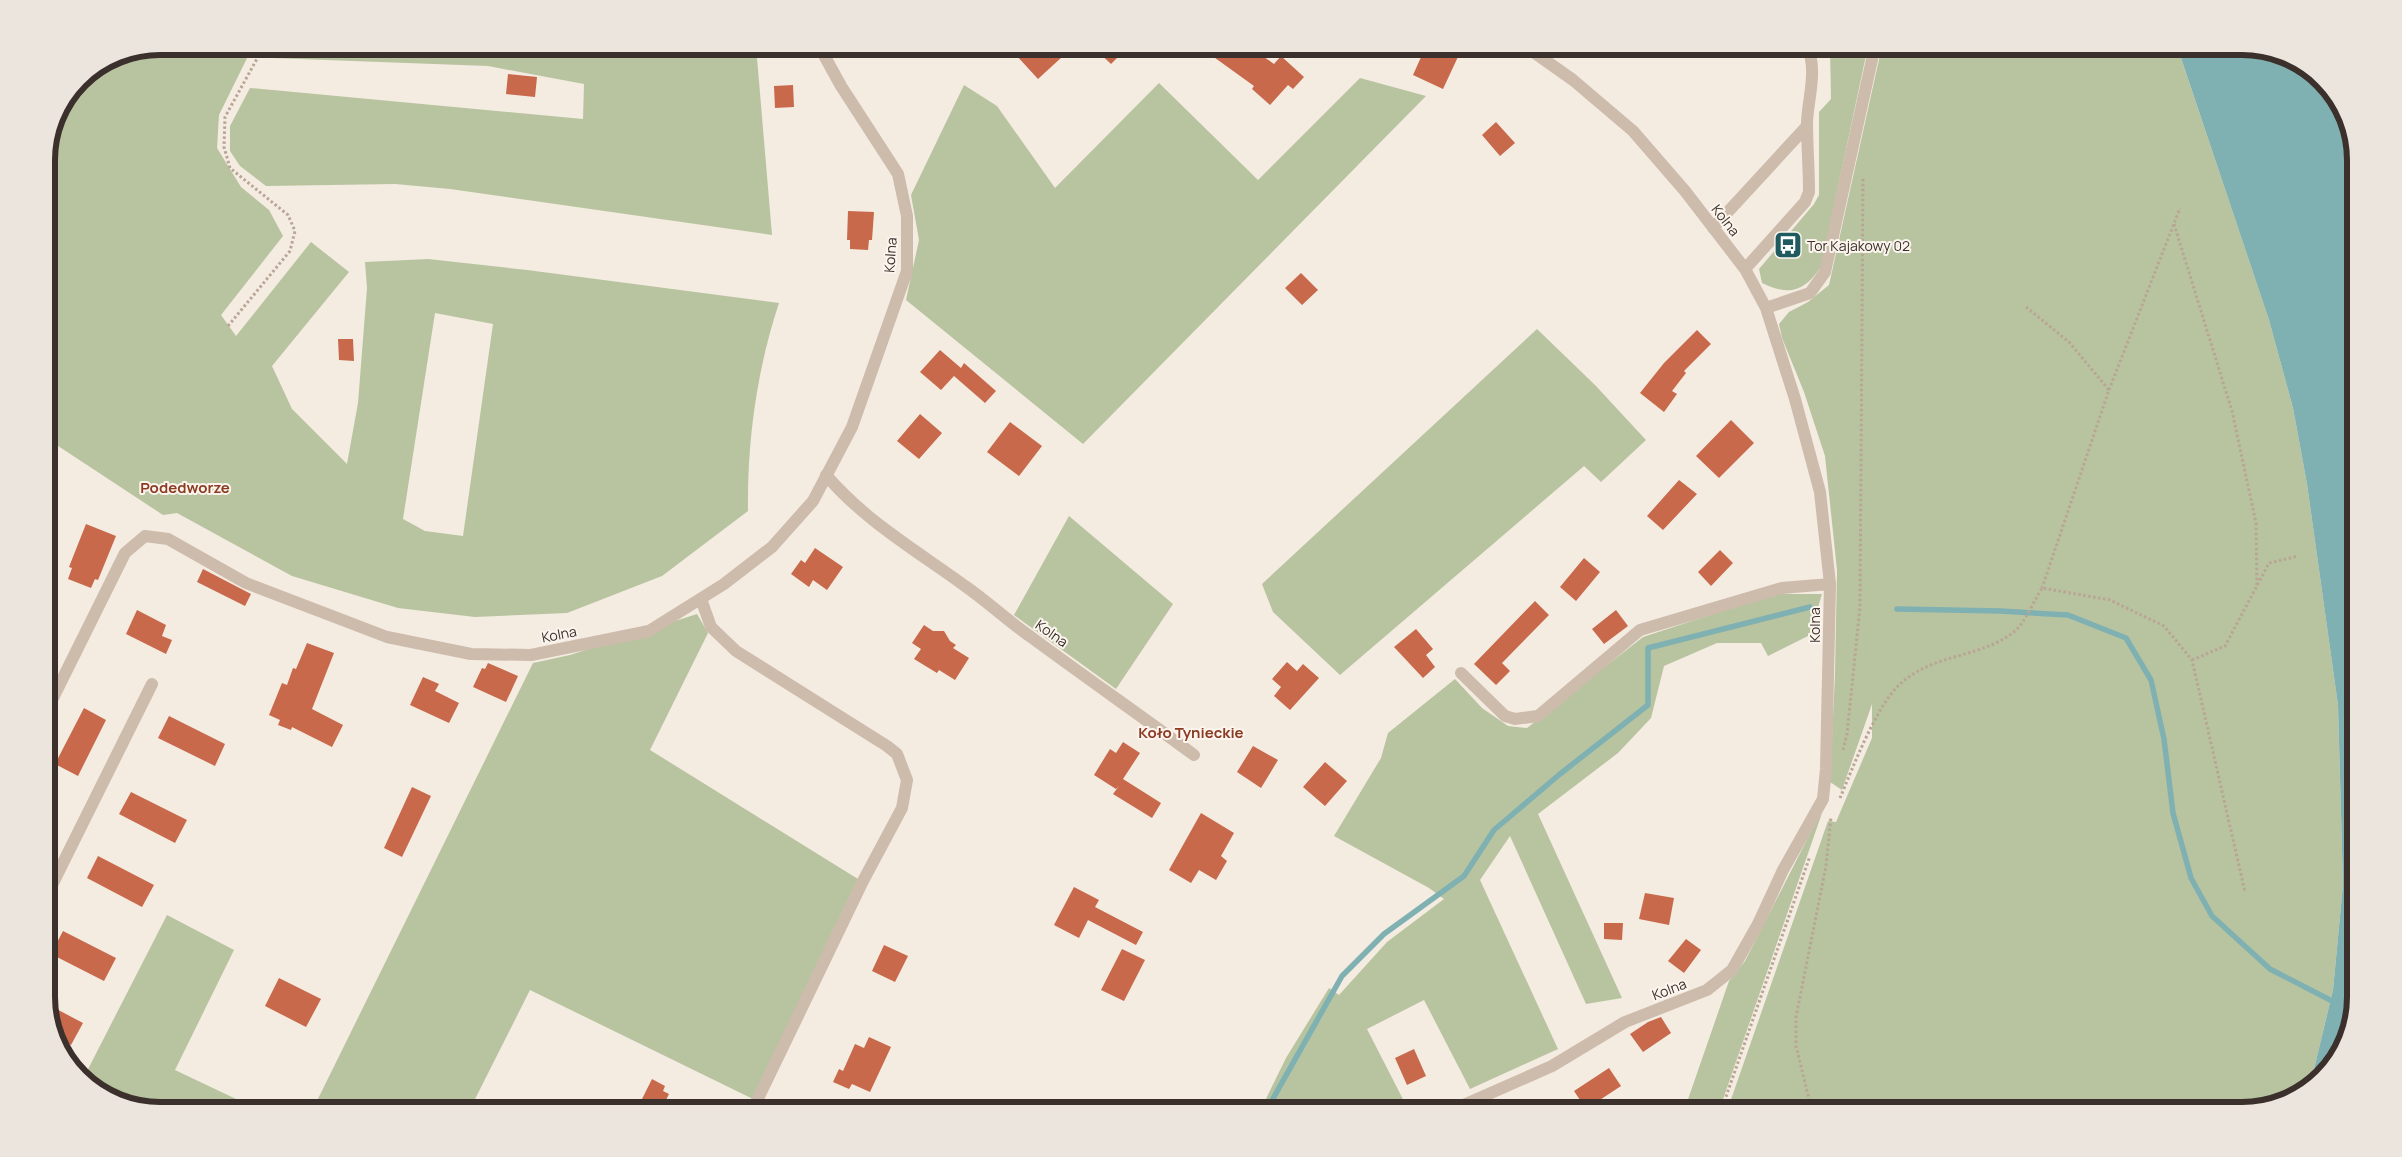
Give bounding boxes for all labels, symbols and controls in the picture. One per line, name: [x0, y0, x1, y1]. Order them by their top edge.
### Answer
street label: Kolna: [1708, 200, 1744, 240]
bus stop icon: Tor Kajakowy 02: [1773, 230, 1803, 260]
place label: Tor Kajakowy 02: [1807, 236, 1910, 255]
street label: Kolna: [879, 237, 901, 273]
district label: Podedworze: [140, 477, 230, 498]
street label: Kolna: [1805, 607, 1824, 643]
street label: Kolna: [1032, 615, 1072, 651]
street label: Kolna: [540, 621, 578, 647]
district label: Koło Tynieckie: [1138, 722, 1244, 743]
street label: Kolna: [1649, 974, 1689, 1004]

